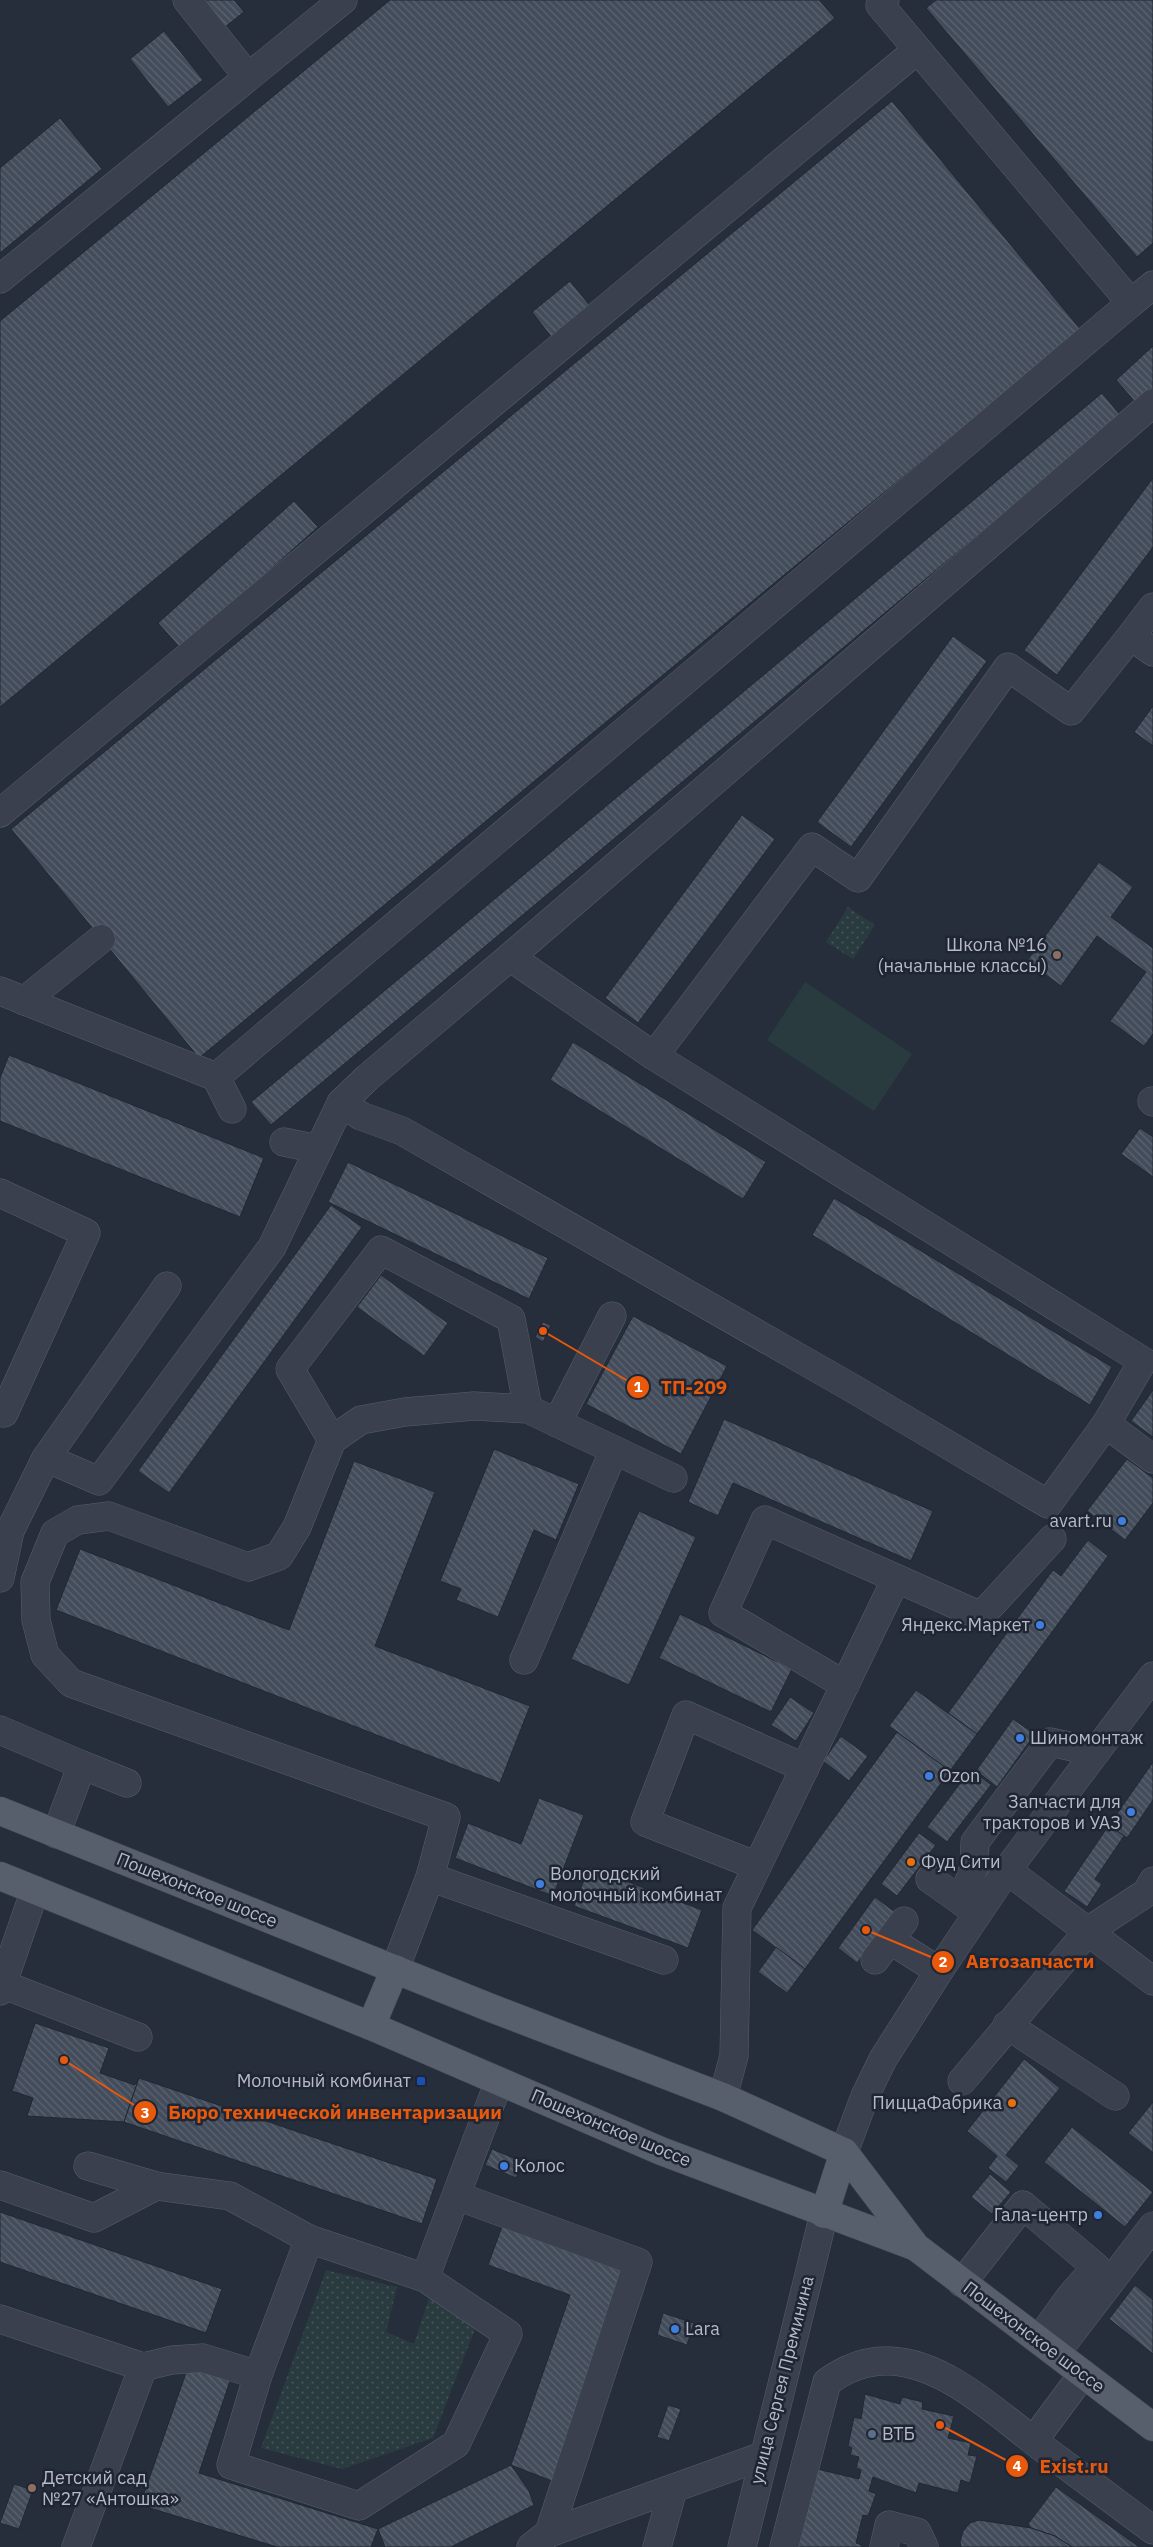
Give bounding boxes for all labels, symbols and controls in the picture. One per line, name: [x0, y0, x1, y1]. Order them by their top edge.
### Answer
place label: Школа №16 (начальные классы): [877, 933, 1047, 977]
marker: Школа №16 (начальные классы): [1051, 949, 1063, 961]
callout: ТП-209: [625, 1370, 737, 1404]
text: ТП-209: [661, 1375, 727, 1399]
text: 1: [633, 1377, 643, 1396]
place label: avart.ru: [1050, 1509, 1112, 1532]
marker: avart.ru: [1116, 1515, 1128, 1527]
place label: Яндекс.Маркет: [901, 1613, 1031, 1636]
marker: Яндекс.Маркет: [1034, 1619, 1046, 1631]
place label: Шиномонтаж: [1030, 1726, 1144, 1749]
marker: Шиномонтаж: [1014, 1732, 1026, 1744]
place label: Ozon: [939, 1764, 980, 1787]
marker: Ozon: [923, 1770, 935, 1782]
place label: Запчасти для тракторов и УАЗ: [983, 1790, 1121, 1834]
marker: Запчасти для тракторов и УАЗ: [1125, 1806, 1137, 1818]
street label: Пошехонское шоссе: [113, 1847, 281, 1932]
place label: Фуд Сити: [921, 1850, 1001, 1873]
marker: Фуд Сити: [905, 1856, 917, 1868]
place label: Вологодский молочный комбинат: [550, 1862, 723, 1906]
marker: Вологодский молочный комбинат: [534, 1878, 546, 1890]
callout: Автозапчасти: [930, 1945, 1104, 1979]
text: Автозапчасти: [966, 1949, 1094, 1973]
text: 2: [938, 1952, 948, 1971]
place label: Молочный комбинат: [237, 2069, 412, 2092]
marker: Молочный комбинат: [415, 2075, 427, 2087]
street label: Пошехонское шоссе: [528, 2083, 695, 2172]
place label: ПиццаФабрика: [872, 2091, 1002, 2114]
callout: Бюро технической инвентаризации: [133, 2095, 512, 2129]
marker: ПиццаФабрика: [1006, 2097, 1018, 2109]
text: Бюро технической инвентаризации: [168, 2100, 502, 2124]
text: 3: [140, 2103, 150, 2122]
place label: Колос: [514, 2154, 565, 2177]
marker: Колос: [498, 2160, 510, 2172]
place label: Гала-центр: [994, 2203, 1088, 2226]
marker: Гала-центр: [1092, 2209, 1104, 2221]
street label: улица Сергея Преминина: [744, 2273, 819, 2487]
street label: Пошехонское шоссе: [959, 2276, 1110, 2397]
place label: Lara: [685, 2317, 720, 2340]
marker: Lara: [669, 2323, 681, 2335]
place label: ВТБ: [882, 2422, 915, 2445]
marker: ВТБ: [866, 2428, 878, 2440]
callout: Exist.ru: [1005, 2449, 1119, 2483]
text: Exist.ru: [1039, 2454, 1109, 2478]
text: 4: [1012, 2456, 1022, 2475]
place label: Детский сад №27 «Антошка»: [42, 2466, 179, 2510]
marker: Детский сад №27 «Антошка»: [26, 2482, 38, 2494]

